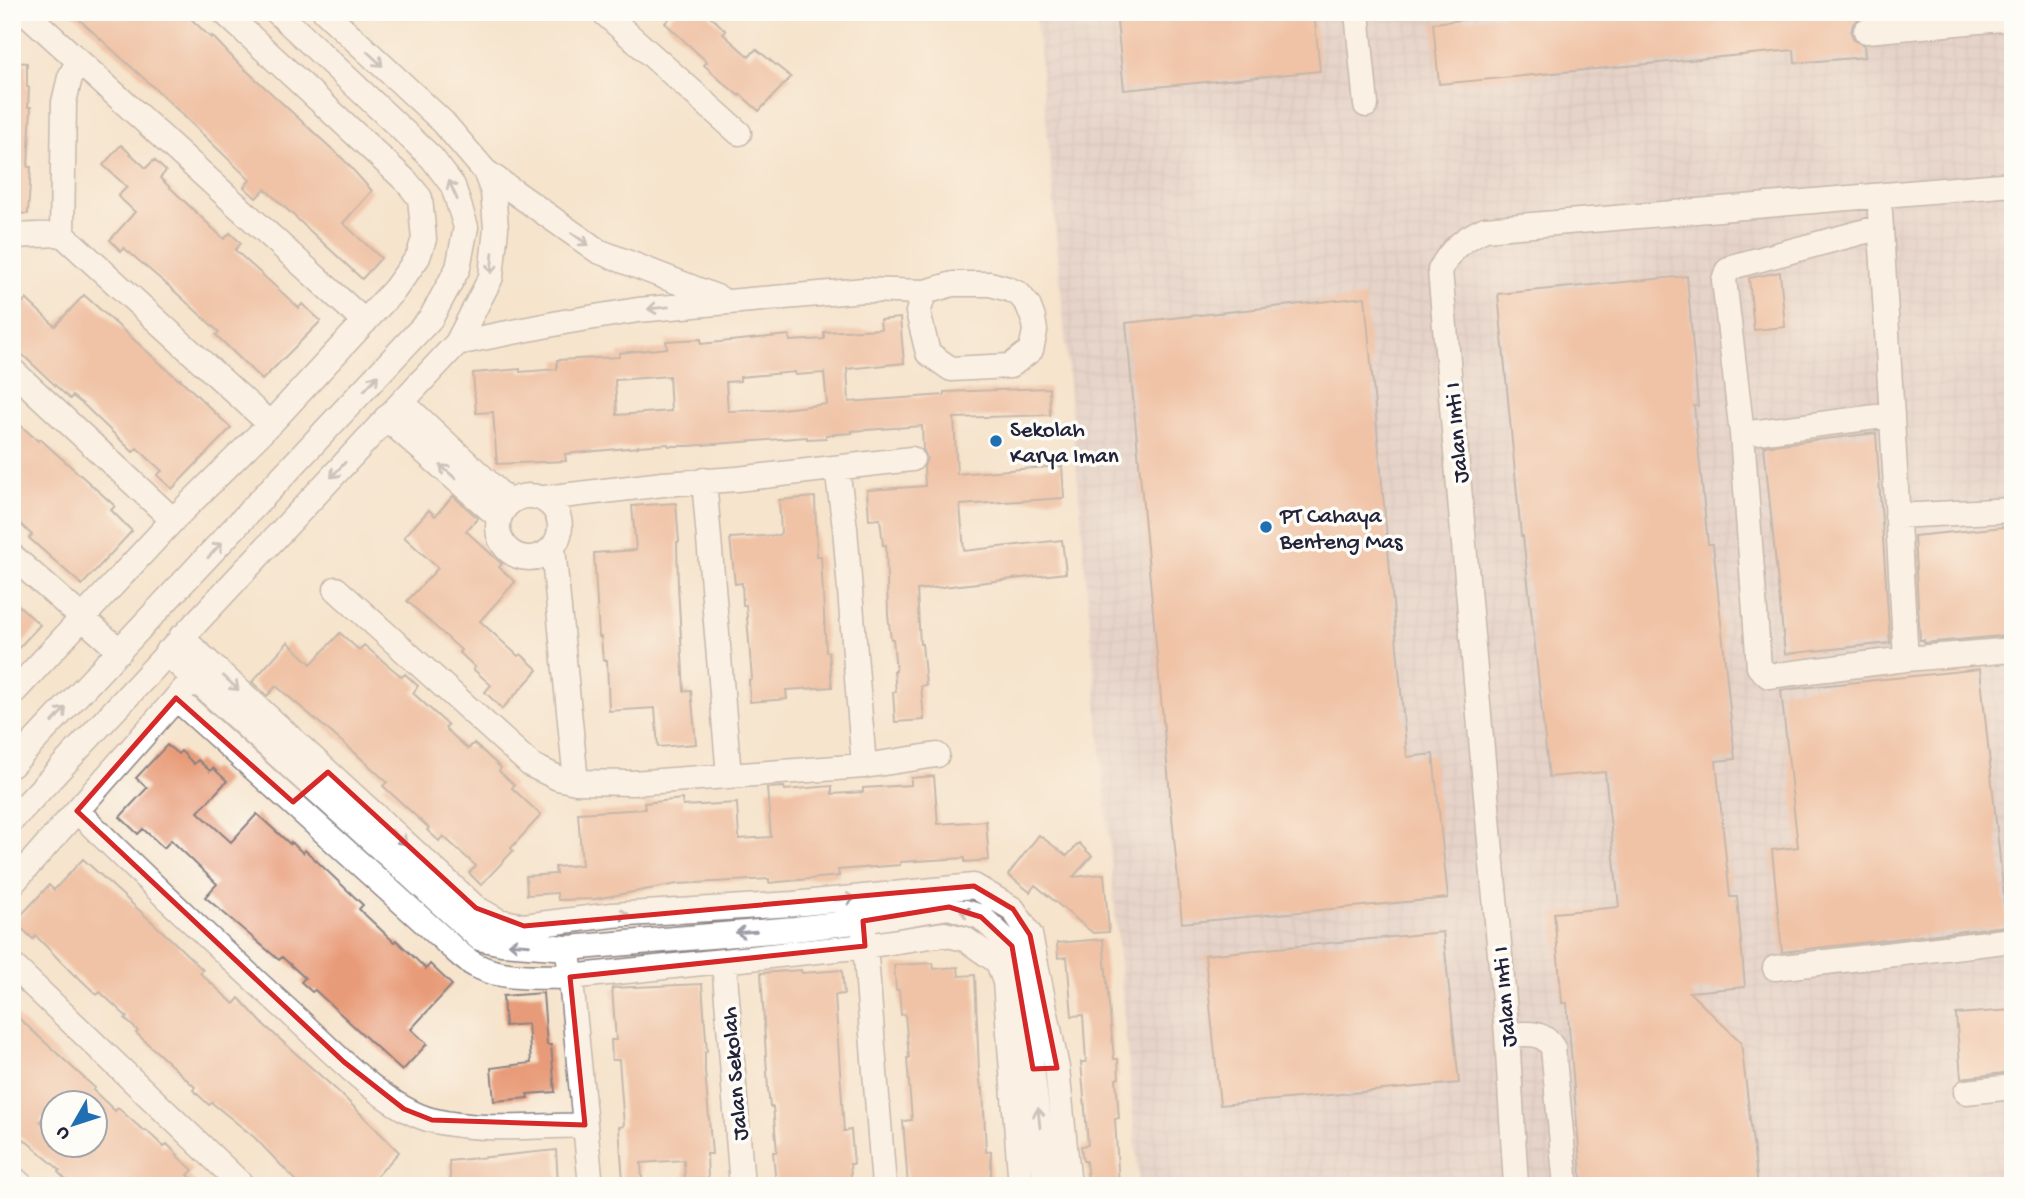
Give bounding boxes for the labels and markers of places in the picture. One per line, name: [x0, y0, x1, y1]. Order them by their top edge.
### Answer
place label: Sekolah Karya Iman: [1010, 418, 1119, 471]
marker: Sekolah Karya Iman: [988, 433, 1004, 449]
place label: PT Cahaya Benteng Mas: [1279, 504, 1403, 557]
marker: PT Cahaya Benteng Mas: [1258, 519, 1274, 535]

